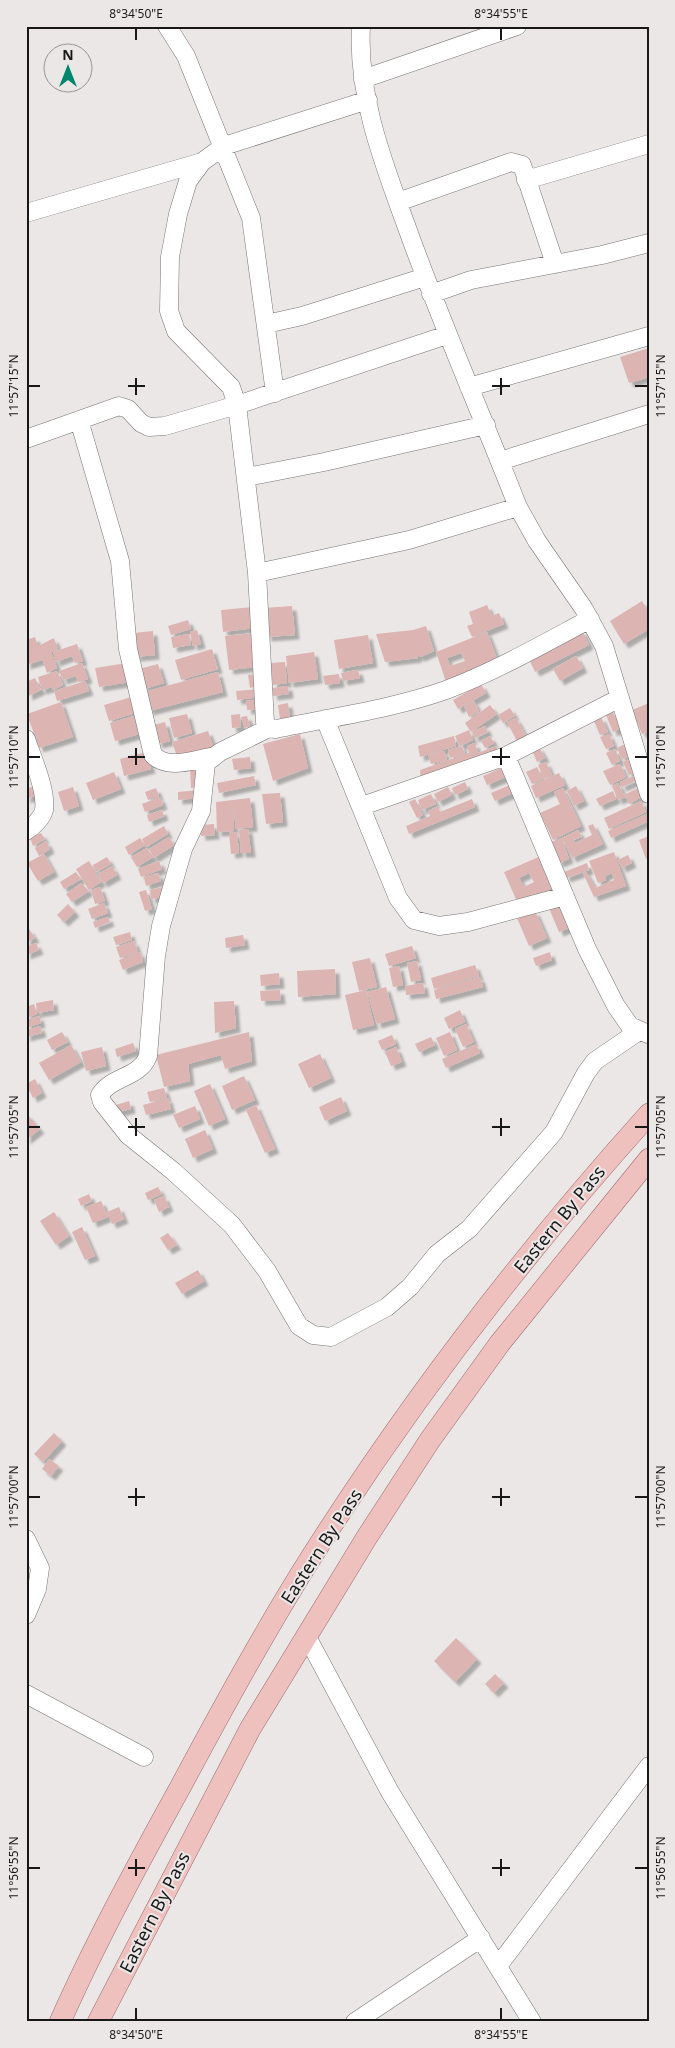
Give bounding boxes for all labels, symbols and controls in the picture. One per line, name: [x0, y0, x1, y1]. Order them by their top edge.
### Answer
text: 8°34'50"E: [109, 5, 163, 22]
text: 8°34'55"E: [474, 5, 528, 22]
north arrow: [42, 42, 92, 92]
text: N: [62, 45, 74, 64]
text: 11°57'15"N: [5, 354, 22, 418]
text: 11°57'15"N: [652, 354, 669, 418]
text: 11°57'10"N: [5, 725, 22, 789]
text: 11°57'10"N: [652, 725, 669, 789]
text: 11°57'05"N: [5, 1095, 22, 1159]
text: 11°57'05"N: [652, 1095, 669, 1159]
street label: Eastern By Pass: [508, 1160, 610, 1278]
text: 11°57'00"N: [5, 1465, 22, 1529]
text: 11°57'00"N: [652, 1465, 669, 1529]
street label: Eastern By Pass: [275, 1484, 367, 1608]
text: 11°56'55"N: [5, 1836, 22, 1900]
text: 11°56'55"N: [652, 1836, 669, 1900]
street label: Eastern By Pass: [113, 1848, 195, 1976]
text: 8°34'50"E: [109, 2026, 163, 2043]
text: 8°34'55"E: [474, 2026, 528, 2043]

